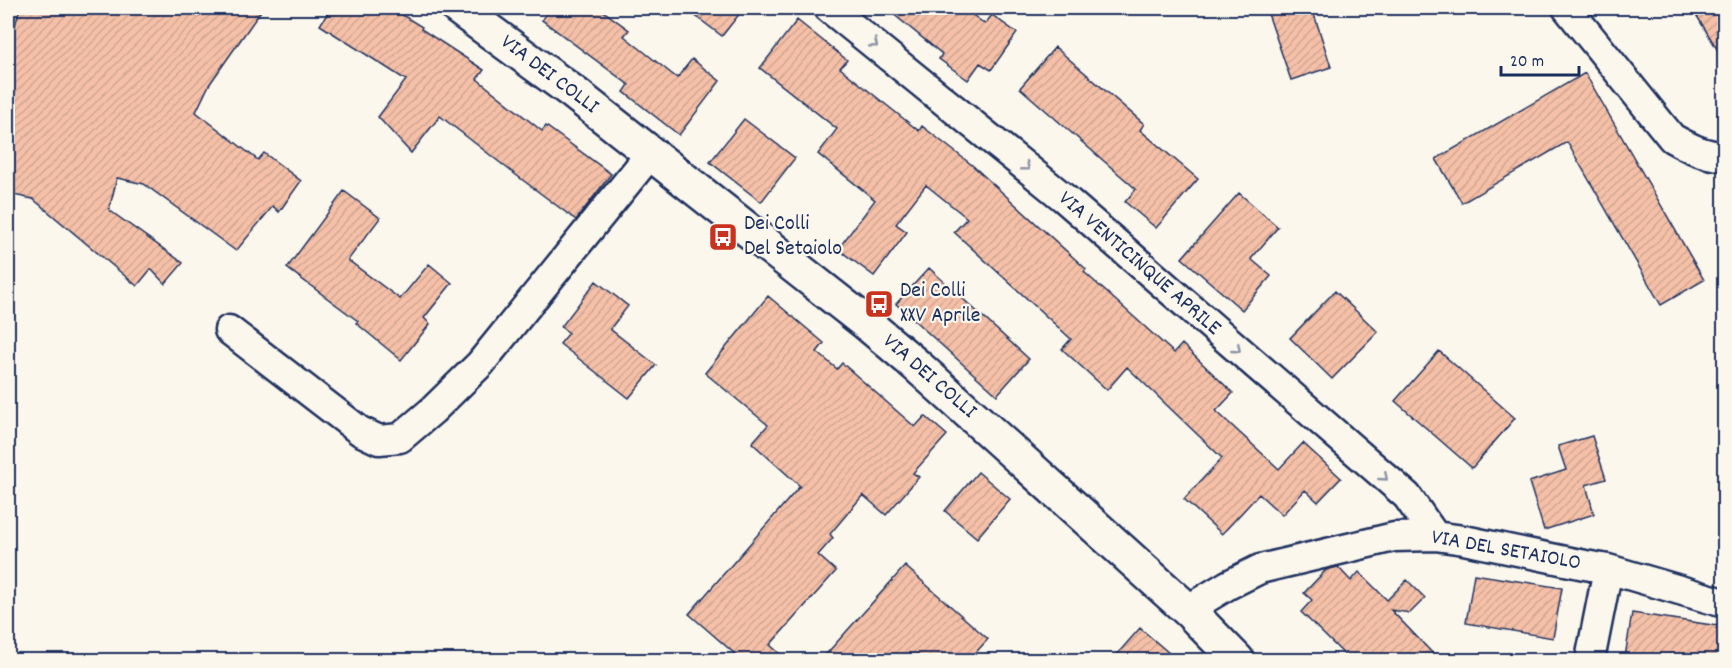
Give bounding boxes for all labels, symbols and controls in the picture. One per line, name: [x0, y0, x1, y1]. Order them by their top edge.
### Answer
street label: VIA DEI COLLI: [493, 28, 605, 122]
one-way arrow: [867, 37, 878, 48]
scale bar: [1501, 39, 1579, 77]
text: 20 m: [1510, 50, 1544, 75]
one-way arrow: [1019, 160, 1030, 171]
street label: VIA VENTICINQUE APRILE: [1051, 184, 1227, 344]
place label: Dei Colli Del Setaiolo: [744, 209, 842, 265]
bus stop icon: Dei Colli Del Setaiolo: [707, 221, 739, 253]
place label: Dei Colli XXV Aprile: [900, 276, 980, 332]
bus stop icon: Dei Colli XXV Aprile: [863, 288, 895, 320]
street label: VIA DEI COLLI: [875, 327, 983, 427]
one-way arrow: [1230, 342, 1241, 353]
one-way arrow: [1377, 470, 1388, 481]
street label: VIA DEL SETAIOLO: [1429, 523, 1583, 579]

